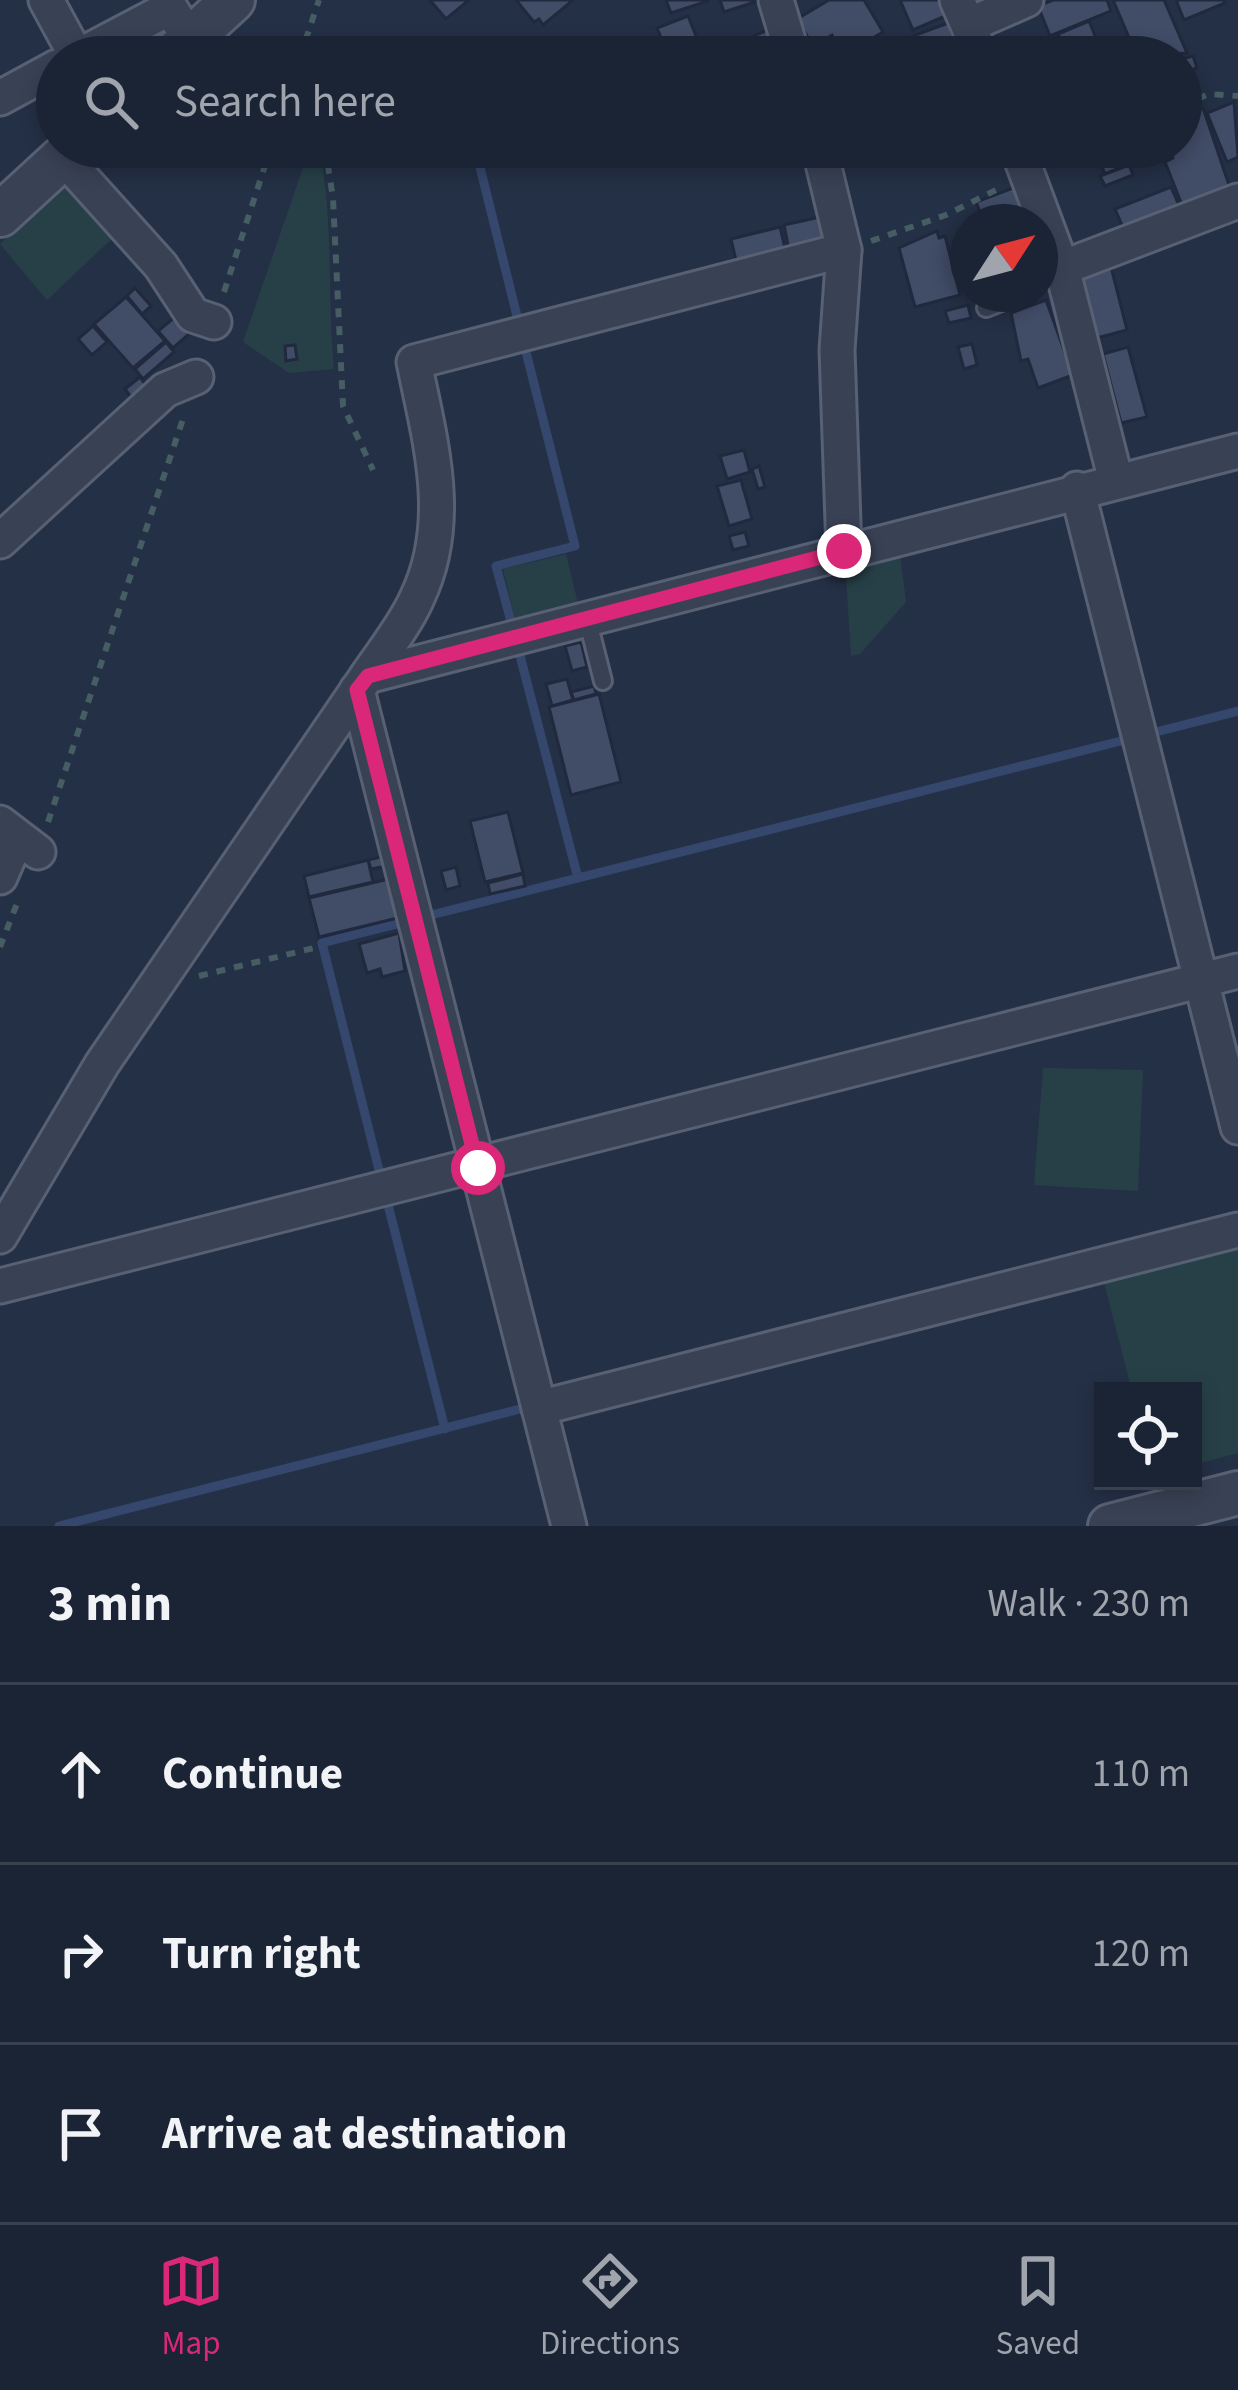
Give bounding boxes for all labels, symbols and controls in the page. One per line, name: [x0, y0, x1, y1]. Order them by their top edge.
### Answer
search box: [36, 36, 1202, 168]
icon: search: [78, 69, 144, 135]
text: Search here: [174, 70, 396, 134]
north arrow: [950, 204, 1058, 312]
route end: [817, 524, 871, 578]
route start: [451, 1141, 505, 1195]
map controls: [1094, 1382, 1202, 1490]
button: locate: [1094, 1382, 1202, 1490]
text: 3 min: [48, 1568, 172, 1640]
text: Walk · 230 m: [987, 1576, 1190, 1632]
icon: ahead: [48, 1741, 114, 1807]
text: Continue: [162, 1742, 343, 1806]
text: 110 m: [1092, 1746, 1190, 1802]
icon: right: [48, 1921, 114, 1987]
text: Turn right: [162, 1922, 361, 1986]
text: 120 m: [1092, 1926, 1190, 1982]
icon: arrive: [48, 2101, 114, 2167]
text: Arrive at destination: [162, 2102, 567, 2166]
tab: Map: [158, 2248, 224, 2367]
tab: Directions: [540, 2248, 680, 2367]
tab: Saved: [996, 2248, 1080, 2367]

